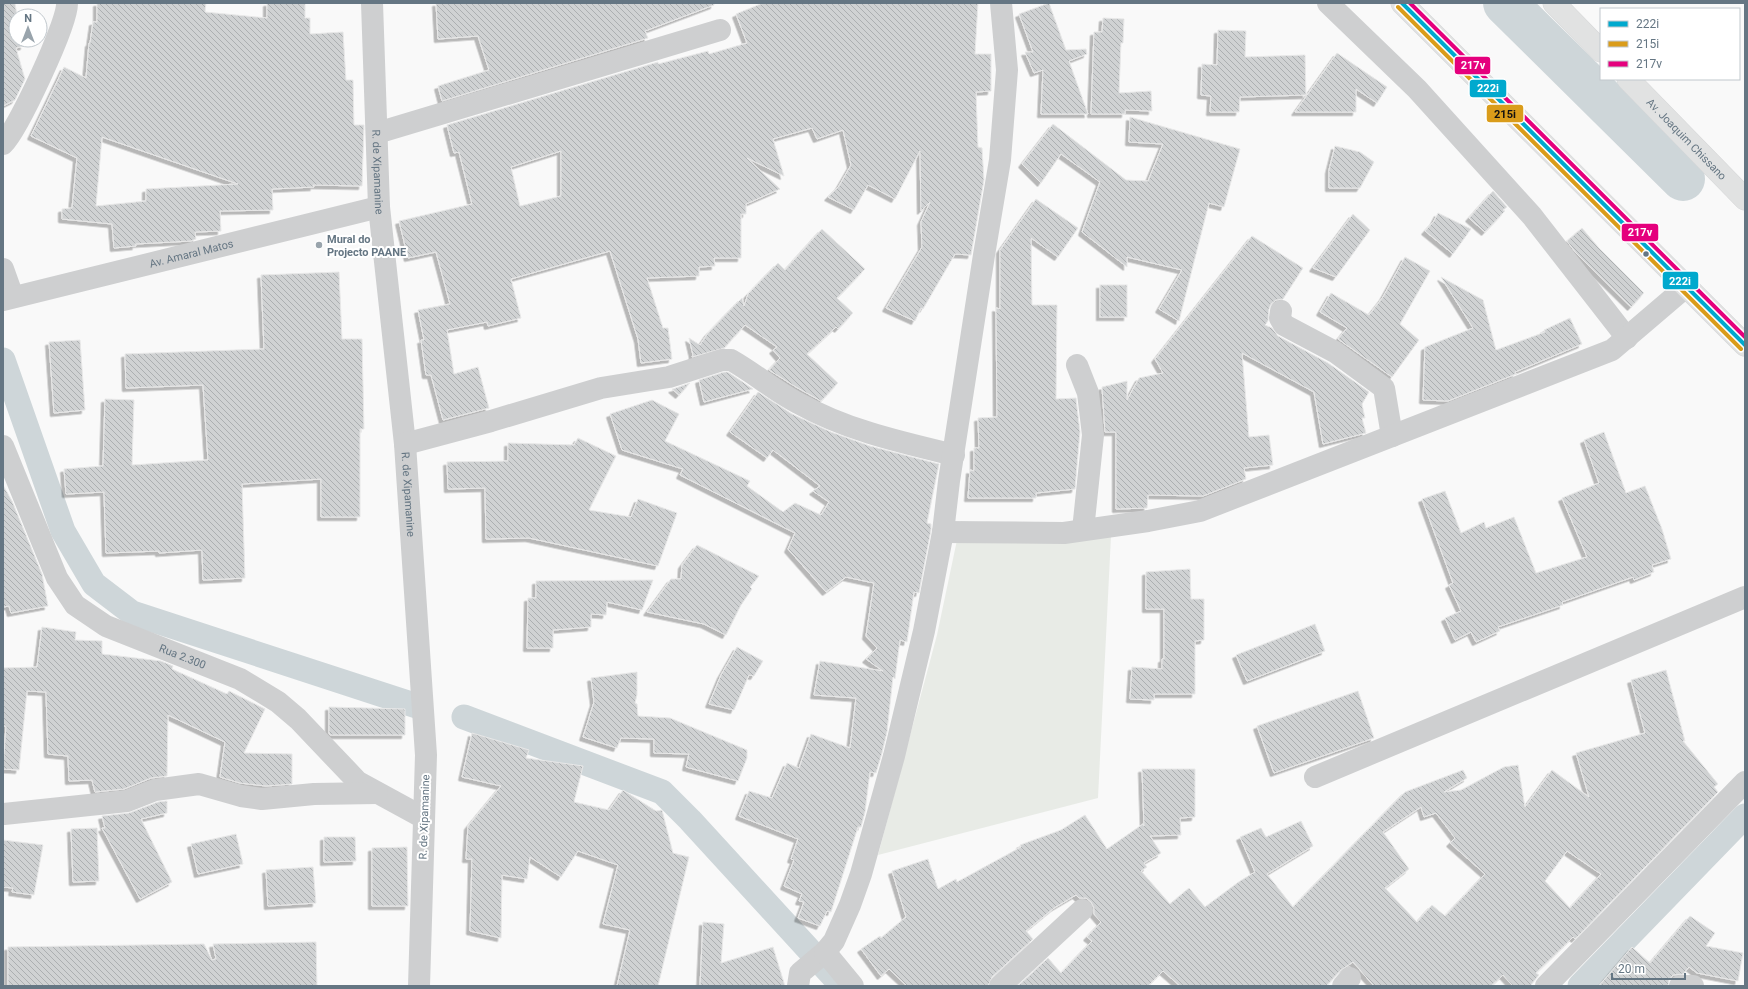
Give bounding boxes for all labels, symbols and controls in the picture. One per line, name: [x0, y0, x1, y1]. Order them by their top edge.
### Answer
north arrow: [8, 8, 48, 48]
legend: [1600, 8, 1740, 80]
text: N: [24, 12, 32, 25]
text: 222i: [1636, 17, 1659, 31]
text: 215i: [1636, 37, 1659, 51]
line badge: 217v: [1454, 56, 1491, 75]
text: 217v: [1636, 57, 1662, 71]
text: 217v: [1461, 59, 1486, 72]
line badge: 222i: [1469, 79, 1507, 98]
text: 222i: [1477, 82, 1499, 95]
street label: Av. Joaquim Chissano: [1644, 96, 1729, 183]
line badge: 215i: [1486, 104, 1524, 123]
text: 215i: [1494, 108, 1516, 121]
street label: R. de Xipamanine: [369, 129, 386, 215]
line badge: 217v: [1621, 223, 1659, 242]
text: 217v: [1628, 226, 1653, 239]
place label: Mural do Projecto PAANE: [327, 233, 406, 259]
street label: Av. Amaral Matos: [148, 237, 235, 271]
marker: Mural do Projecto PAANE: [314, 240, 324, 250]
unlabelled marker: [1641, 249, 1651, 259]
line badge: 222i: [1662, 271, 1699, 290]
text: 222i: [1669, 275, 1691, 288]
street label: R. de Xipamanine: [399, 451, 417, 538]
street label: Rua 2.300: [157, 642, 208, 672]
street label: R. de Xipamanine: [417, 774, 432, 860]
scale bar: [1612, 955, 1685, 981]
text: 20 m: [1618, 962, 1645, 976]

